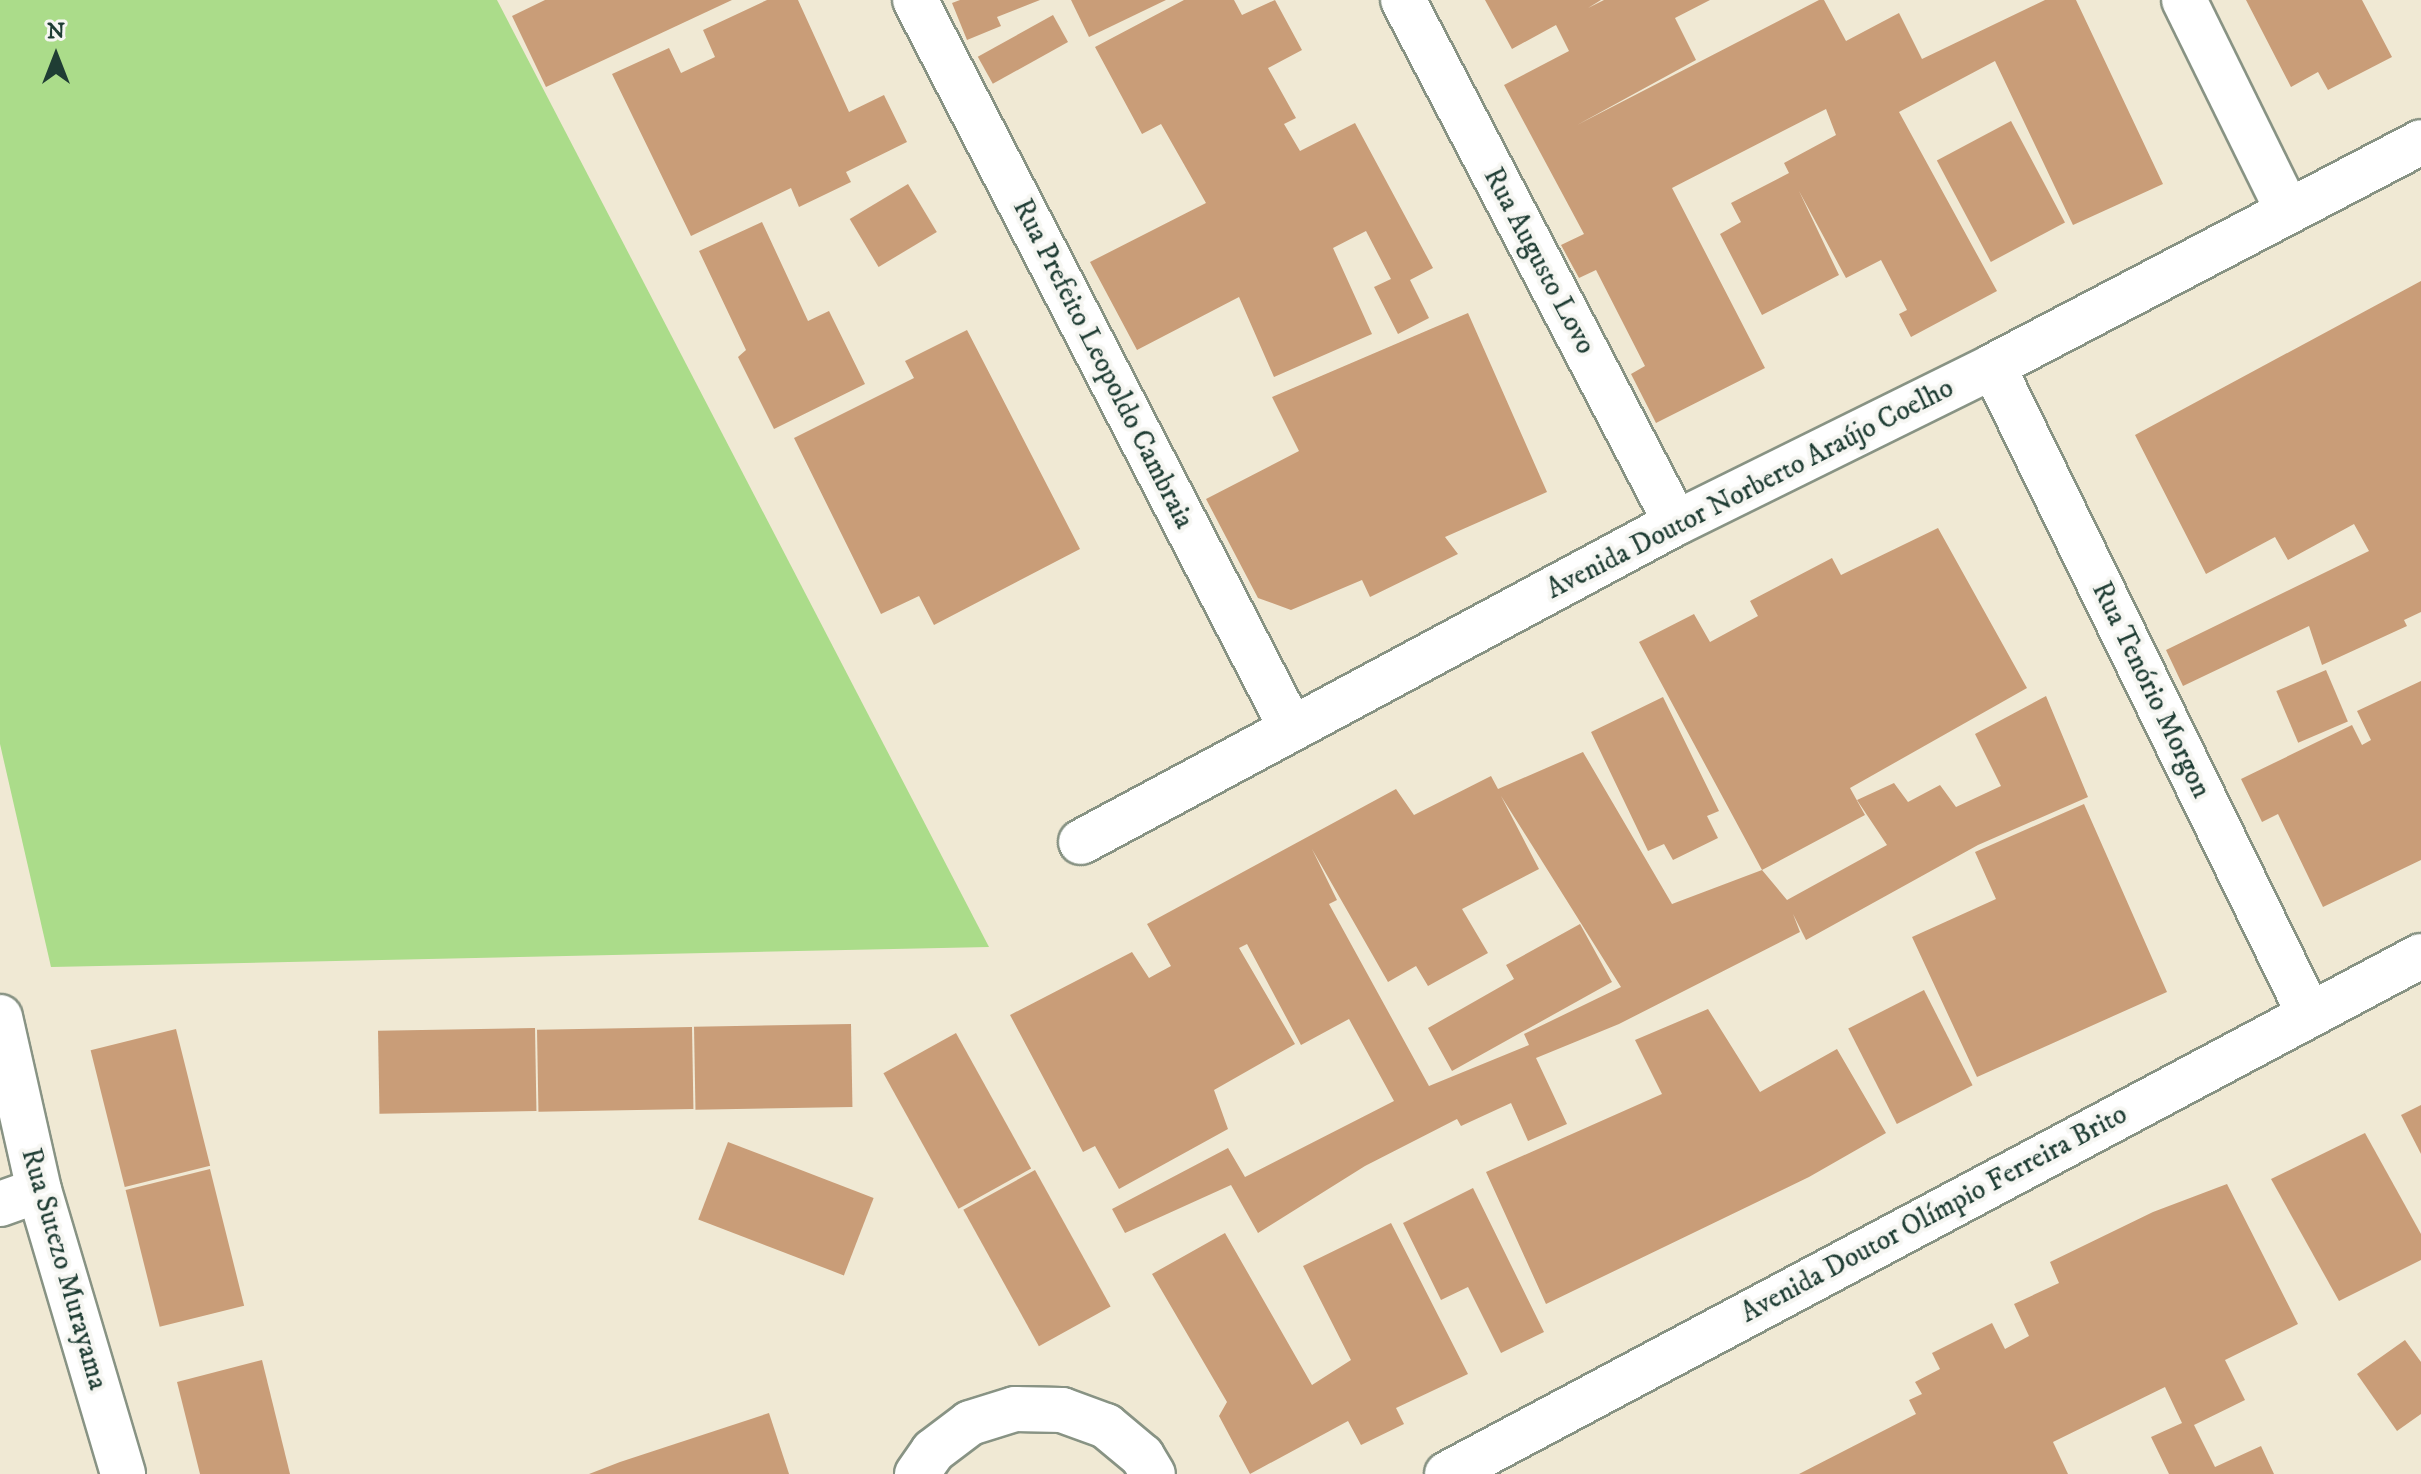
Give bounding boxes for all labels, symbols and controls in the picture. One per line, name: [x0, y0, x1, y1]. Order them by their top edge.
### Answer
north arrow: [16, 16, 96, 96]
text: N: [47, 18, 65, 45]
street label: Rua Augusto Lovo: [1476, 162, 1602, 360]
street label: Rua Prefeito Leopoldo Cambraia: [1005, 194, 1201, 534]
street label: Avenida Doutor Norberto Araújo Coelho: [1541, 371, 1959, 607]
street label: Rua Tenório Morgon: [2084, 576, 2218, 804]
street label: Avenida Doutor Olímpio Ferreira Brito: [1735, 1098, 2133, 1330]
street label: Rua Sutezo Murayama: [13, 1144, 115, 1394]

